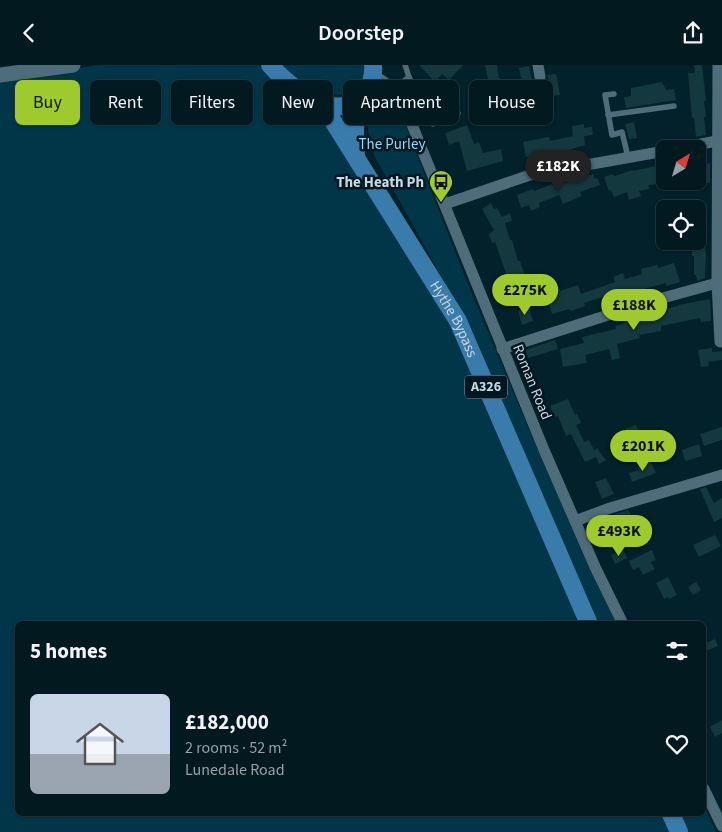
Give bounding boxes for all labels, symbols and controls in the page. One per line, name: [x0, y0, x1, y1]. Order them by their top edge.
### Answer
text: Doorstep: [318, 17, 404, 49]
icon: back: [15, 19, 43, 47]
icon: share: [679, 19, 707, 47]
chip: Buy: [15, 80, 80, 125]
chip: Rent: [90, 80, 161, 125]
chip: Filters: [171, 80, 253, 125]
chip: New: [263, 80, 333, 125]
chip: Apartment: [343, 80, 459, 125]
chip: House: [469, 80, 553, 125]
park label: The Purley: [359, 134, 425, 155]
north arrow: [656, 140, 706, 190]
map controls: [656, 140, 706, 250]
pin: £182K: [523, 149, 593, 192]
text: £182K: [536, 155, 580, 177]
bus stop icon: The Heath Ph: [428, 169, 454, 203]
place label: The Heath Ph: [336, 172, 424, 193]
button: locate: [656, 200, 706, 250]
pin: £275K: [490, 273, 560, 316]
street label: Hythe Bypass: [425, 276, 483, 361]
text: £275K: [503, 279, 547, 301]
pin: £188K: [599, 289, 669, 331]
text: £188K: [612, 294, 656, 316]
street label: Roman Road: [507, 341, 557, 423]
road number: A326: [465, 376, 507, 399]
pin: £201K: [608, 429, 678, 472]
text: £201K: [621, 435, 665, 457]
pin: £493K: [584, 515, 654, 557]
text: £493K: [597, 520, 641, 542]
text: 5 homes: [30, 636, 107, 666]
icon: filters: [663, 637, 691, 665]
text: £182,000: [185, 707, 269, 737]
icon: home: [70, 714, 130, 774]
icon: heart: [663, 730, 691, 758]
text: 2 rooms · 52 m²: [185, 737, 287, 759]
text: Lunedale Road: [185, 759, 285, 781]

